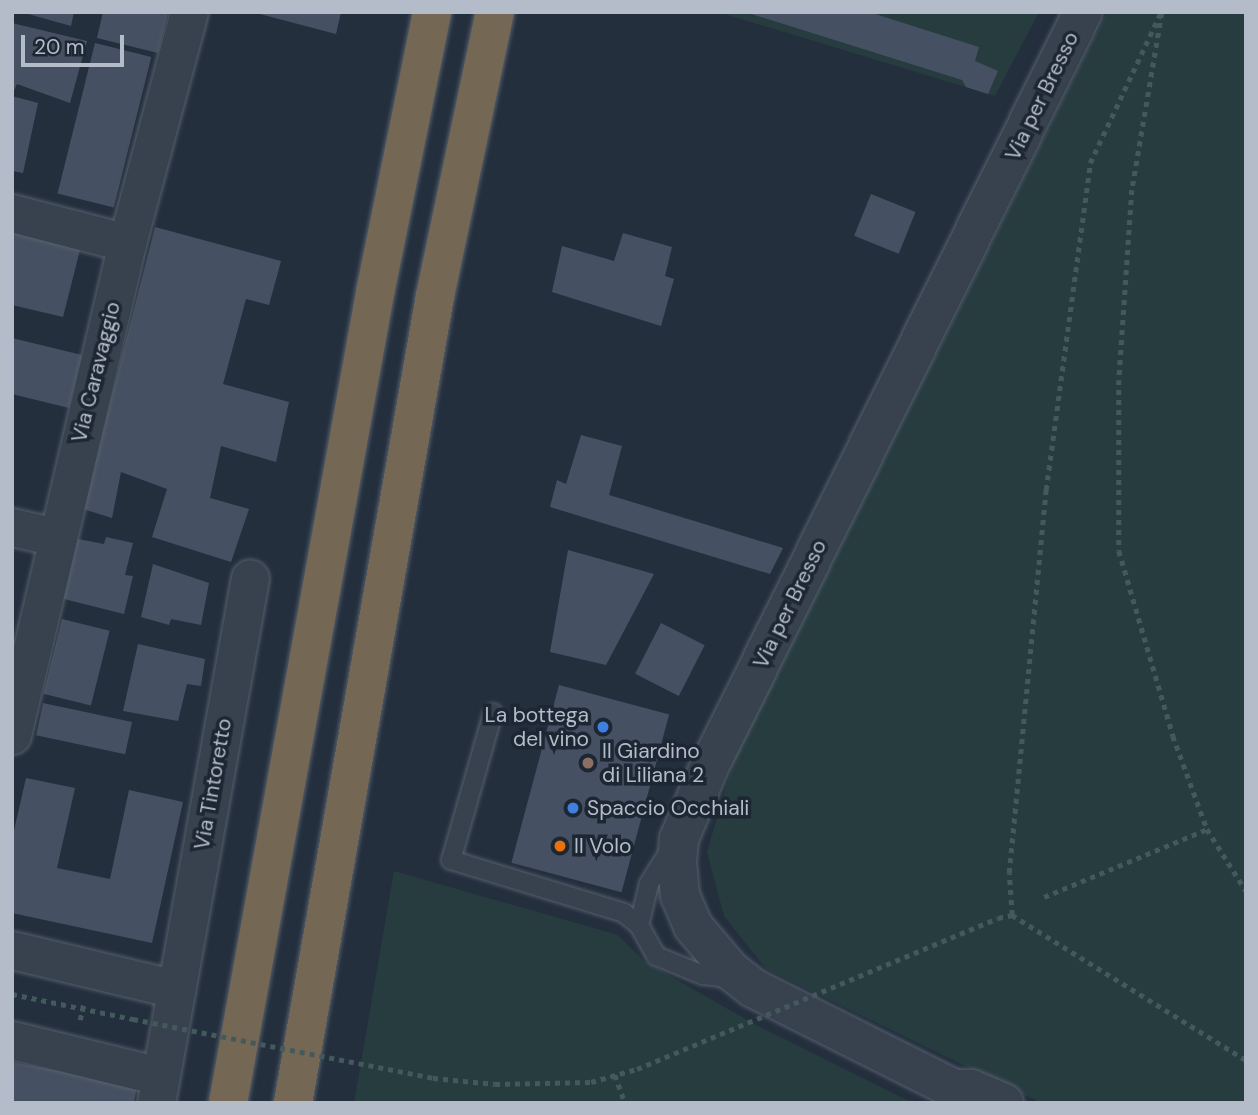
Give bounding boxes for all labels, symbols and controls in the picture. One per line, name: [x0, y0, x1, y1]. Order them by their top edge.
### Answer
scale bar: [24, 21, 128, 65]
street label: Via per Bresso: [1000, 28, 1084, 164]
text: 20 m: [34, 33, 85, 61]
street label: Via Caravaggio: [66, 299, 126, 445]
street label: Via per Bresso: [748, 536, 832, 672]
place label: La bottega del vino: [485, 702, 589, 752]
street label: Via Tintoretto: [189, 716, 237, 852]
marker: La bottega del vino: [595, 719, 611, 735]
place label: Il Giardino di Liliana 2: [602, 738, 704, 788]
marker: Il Giardino di Liliana 2: [580, 755, 596, 771]
place label: Spaccio Occhiali: [587, 795, 749, 821]
marker: Spaccio Occhiali: [565, 800, 581, 816]
place label: Il Volo: [574, 833, 631, 859]
marker: Il Volo: [552, 838, 568, 854]

